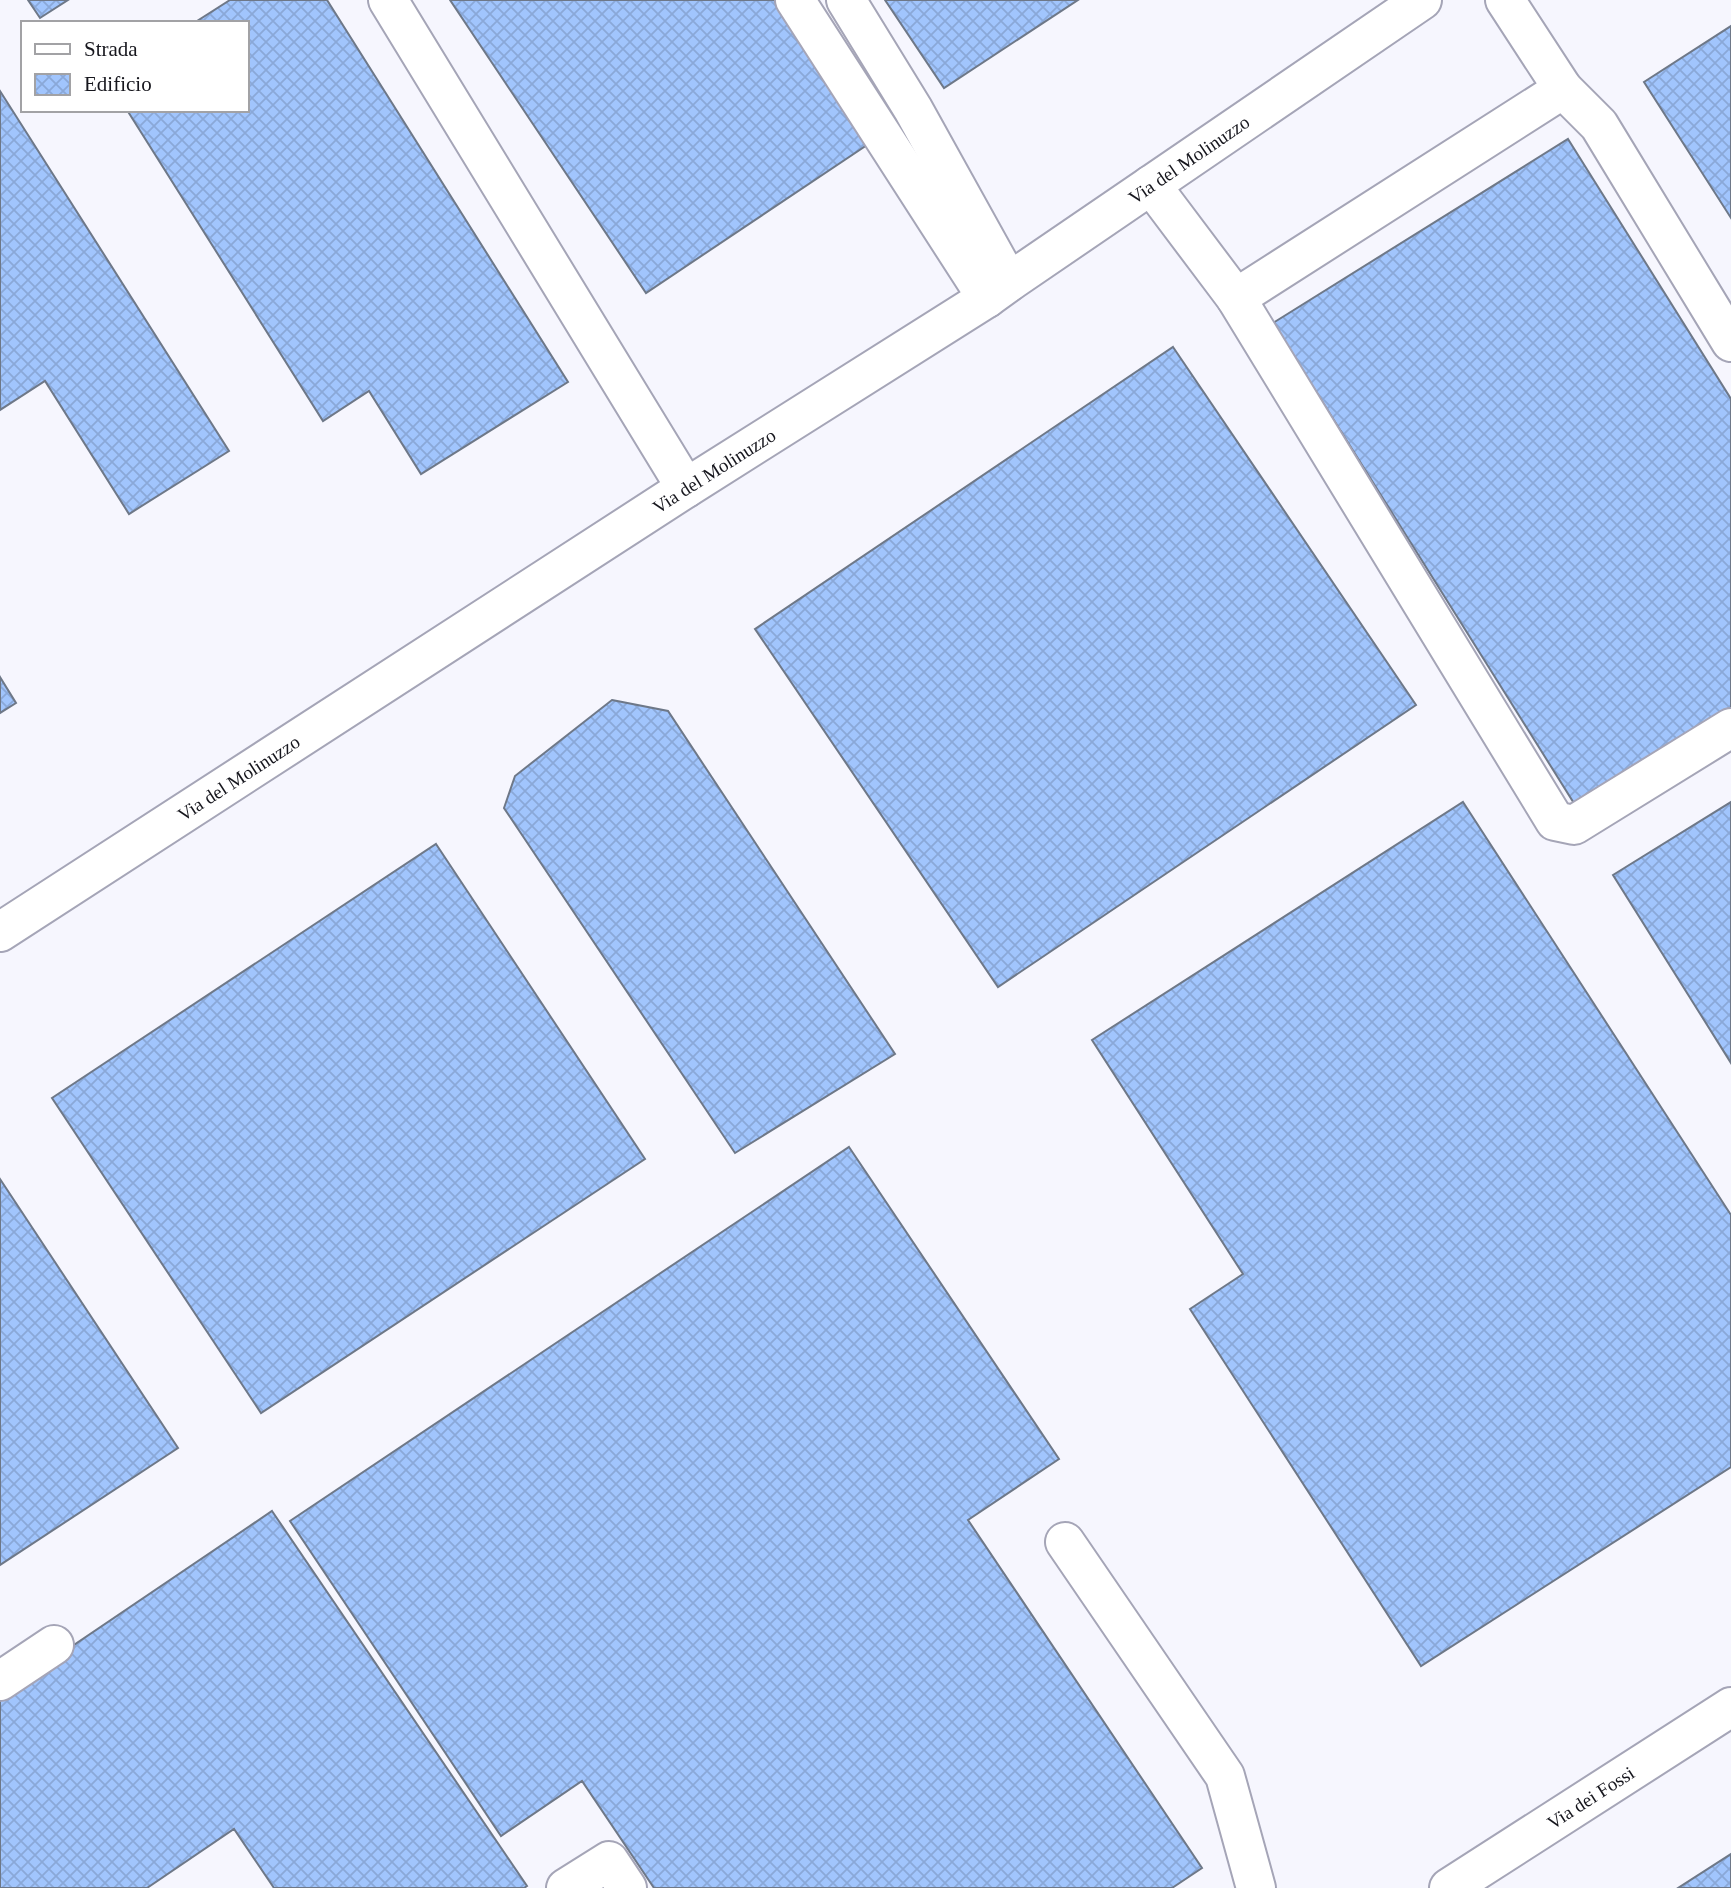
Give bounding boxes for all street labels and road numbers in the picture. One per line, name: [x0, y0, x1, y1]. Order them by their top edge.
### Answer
street label: Via del Molinuzzo: [1125, 111, 1253, 208]
street label: Via del Molinuzzo: [649, 424, 779, 518]
street label: Via del Molinuzzo: [174, 731, 304, 825]
street label: Via dei Fossi: [1543, 1762, 1638, 1833]

